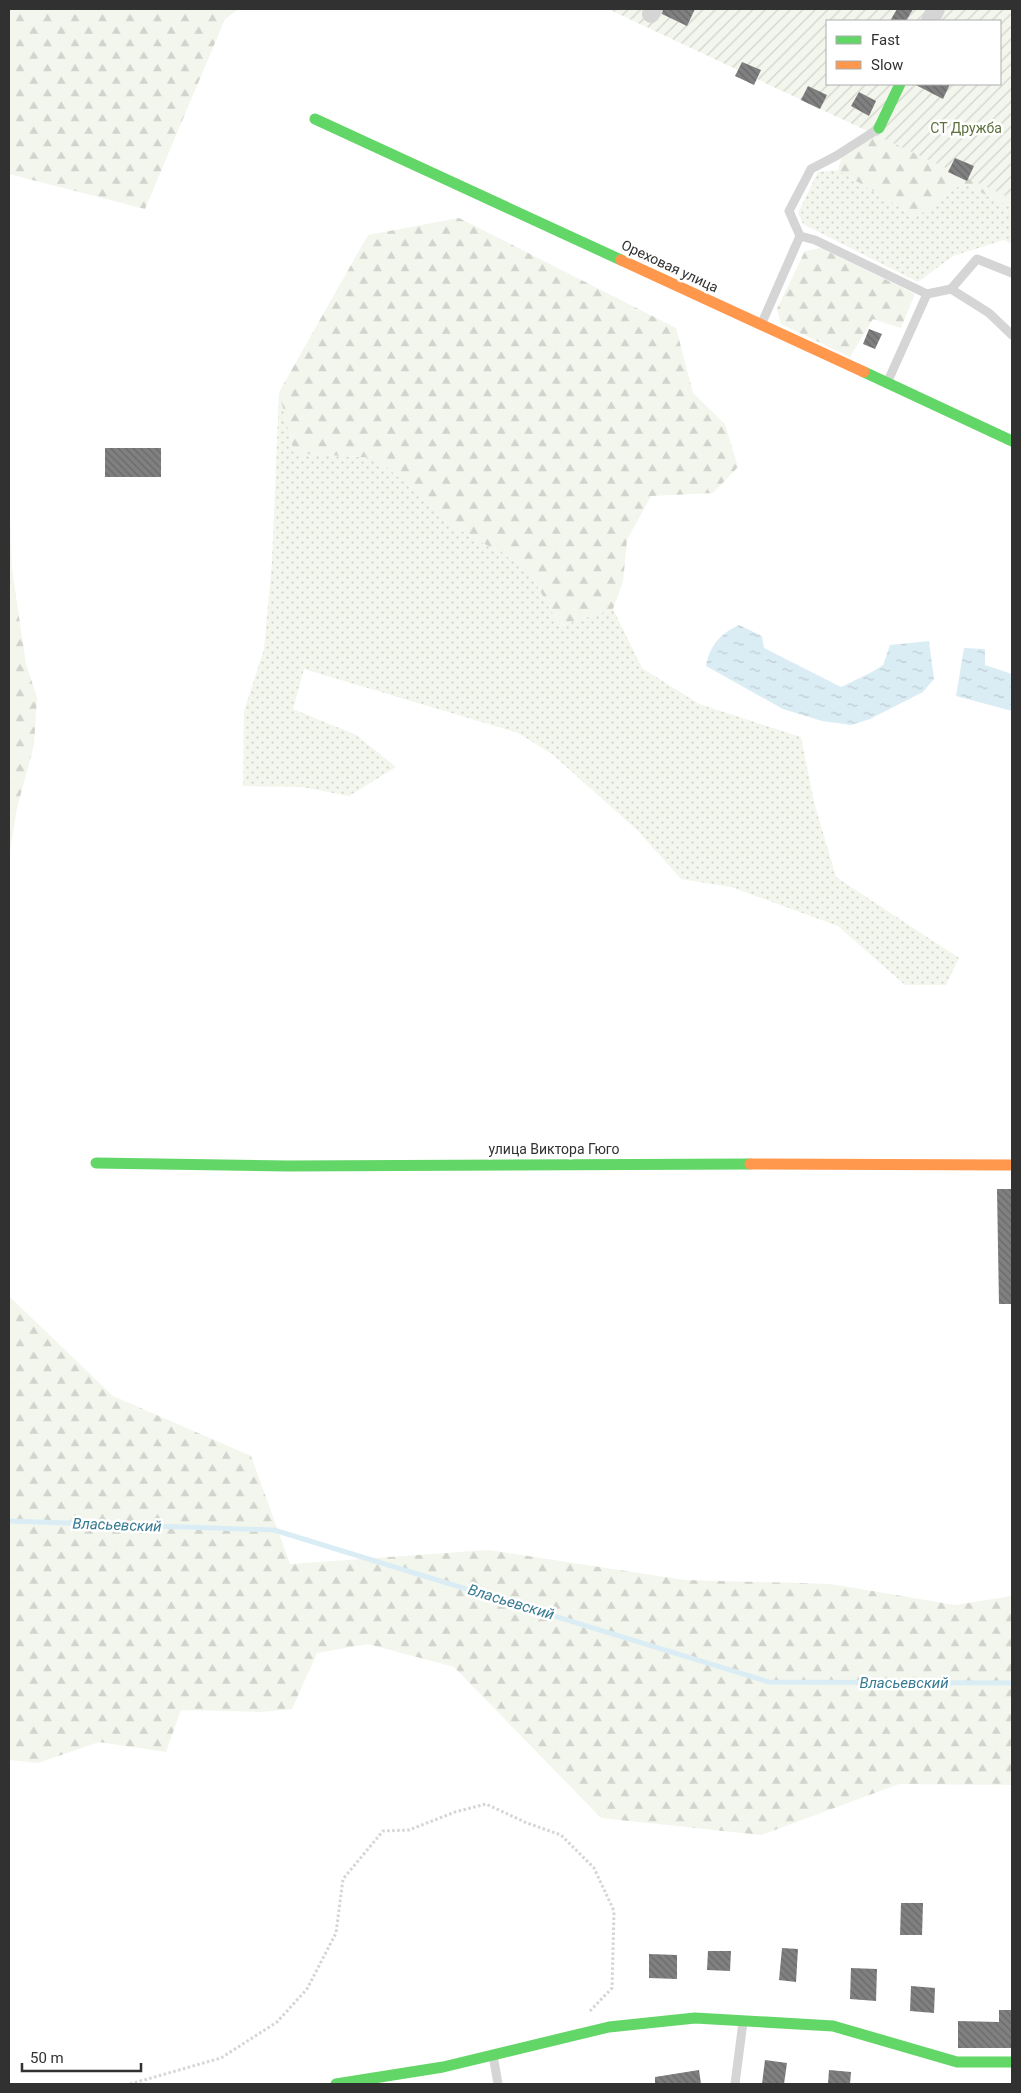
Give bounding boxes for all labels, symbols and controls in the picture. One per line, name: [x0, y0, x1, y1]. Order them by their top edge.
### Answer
legend: [826, 20, 1001, 85]
text: Fast: [871, 31, 900, 49]
text: Slow: [871, 56, 903, 74]
park label: СТ Дружба: [930, 120, 1002, 136]
street label: Ореховая улица: [619, 237, 721, 295]
street label: улица Виктора Гюго: [488, 1141, 620, 1157]
water label: Власьевский: [72, 1514, 162, 1536]
water label: Власьевский: [466, 1580, 556, 1624]
water label: Власьевский: [859, 1674, 949, 1692]
scale bar: [22, 2040, 141, 2072]
text: 50 m: [30, 2049, 64, 2067]

